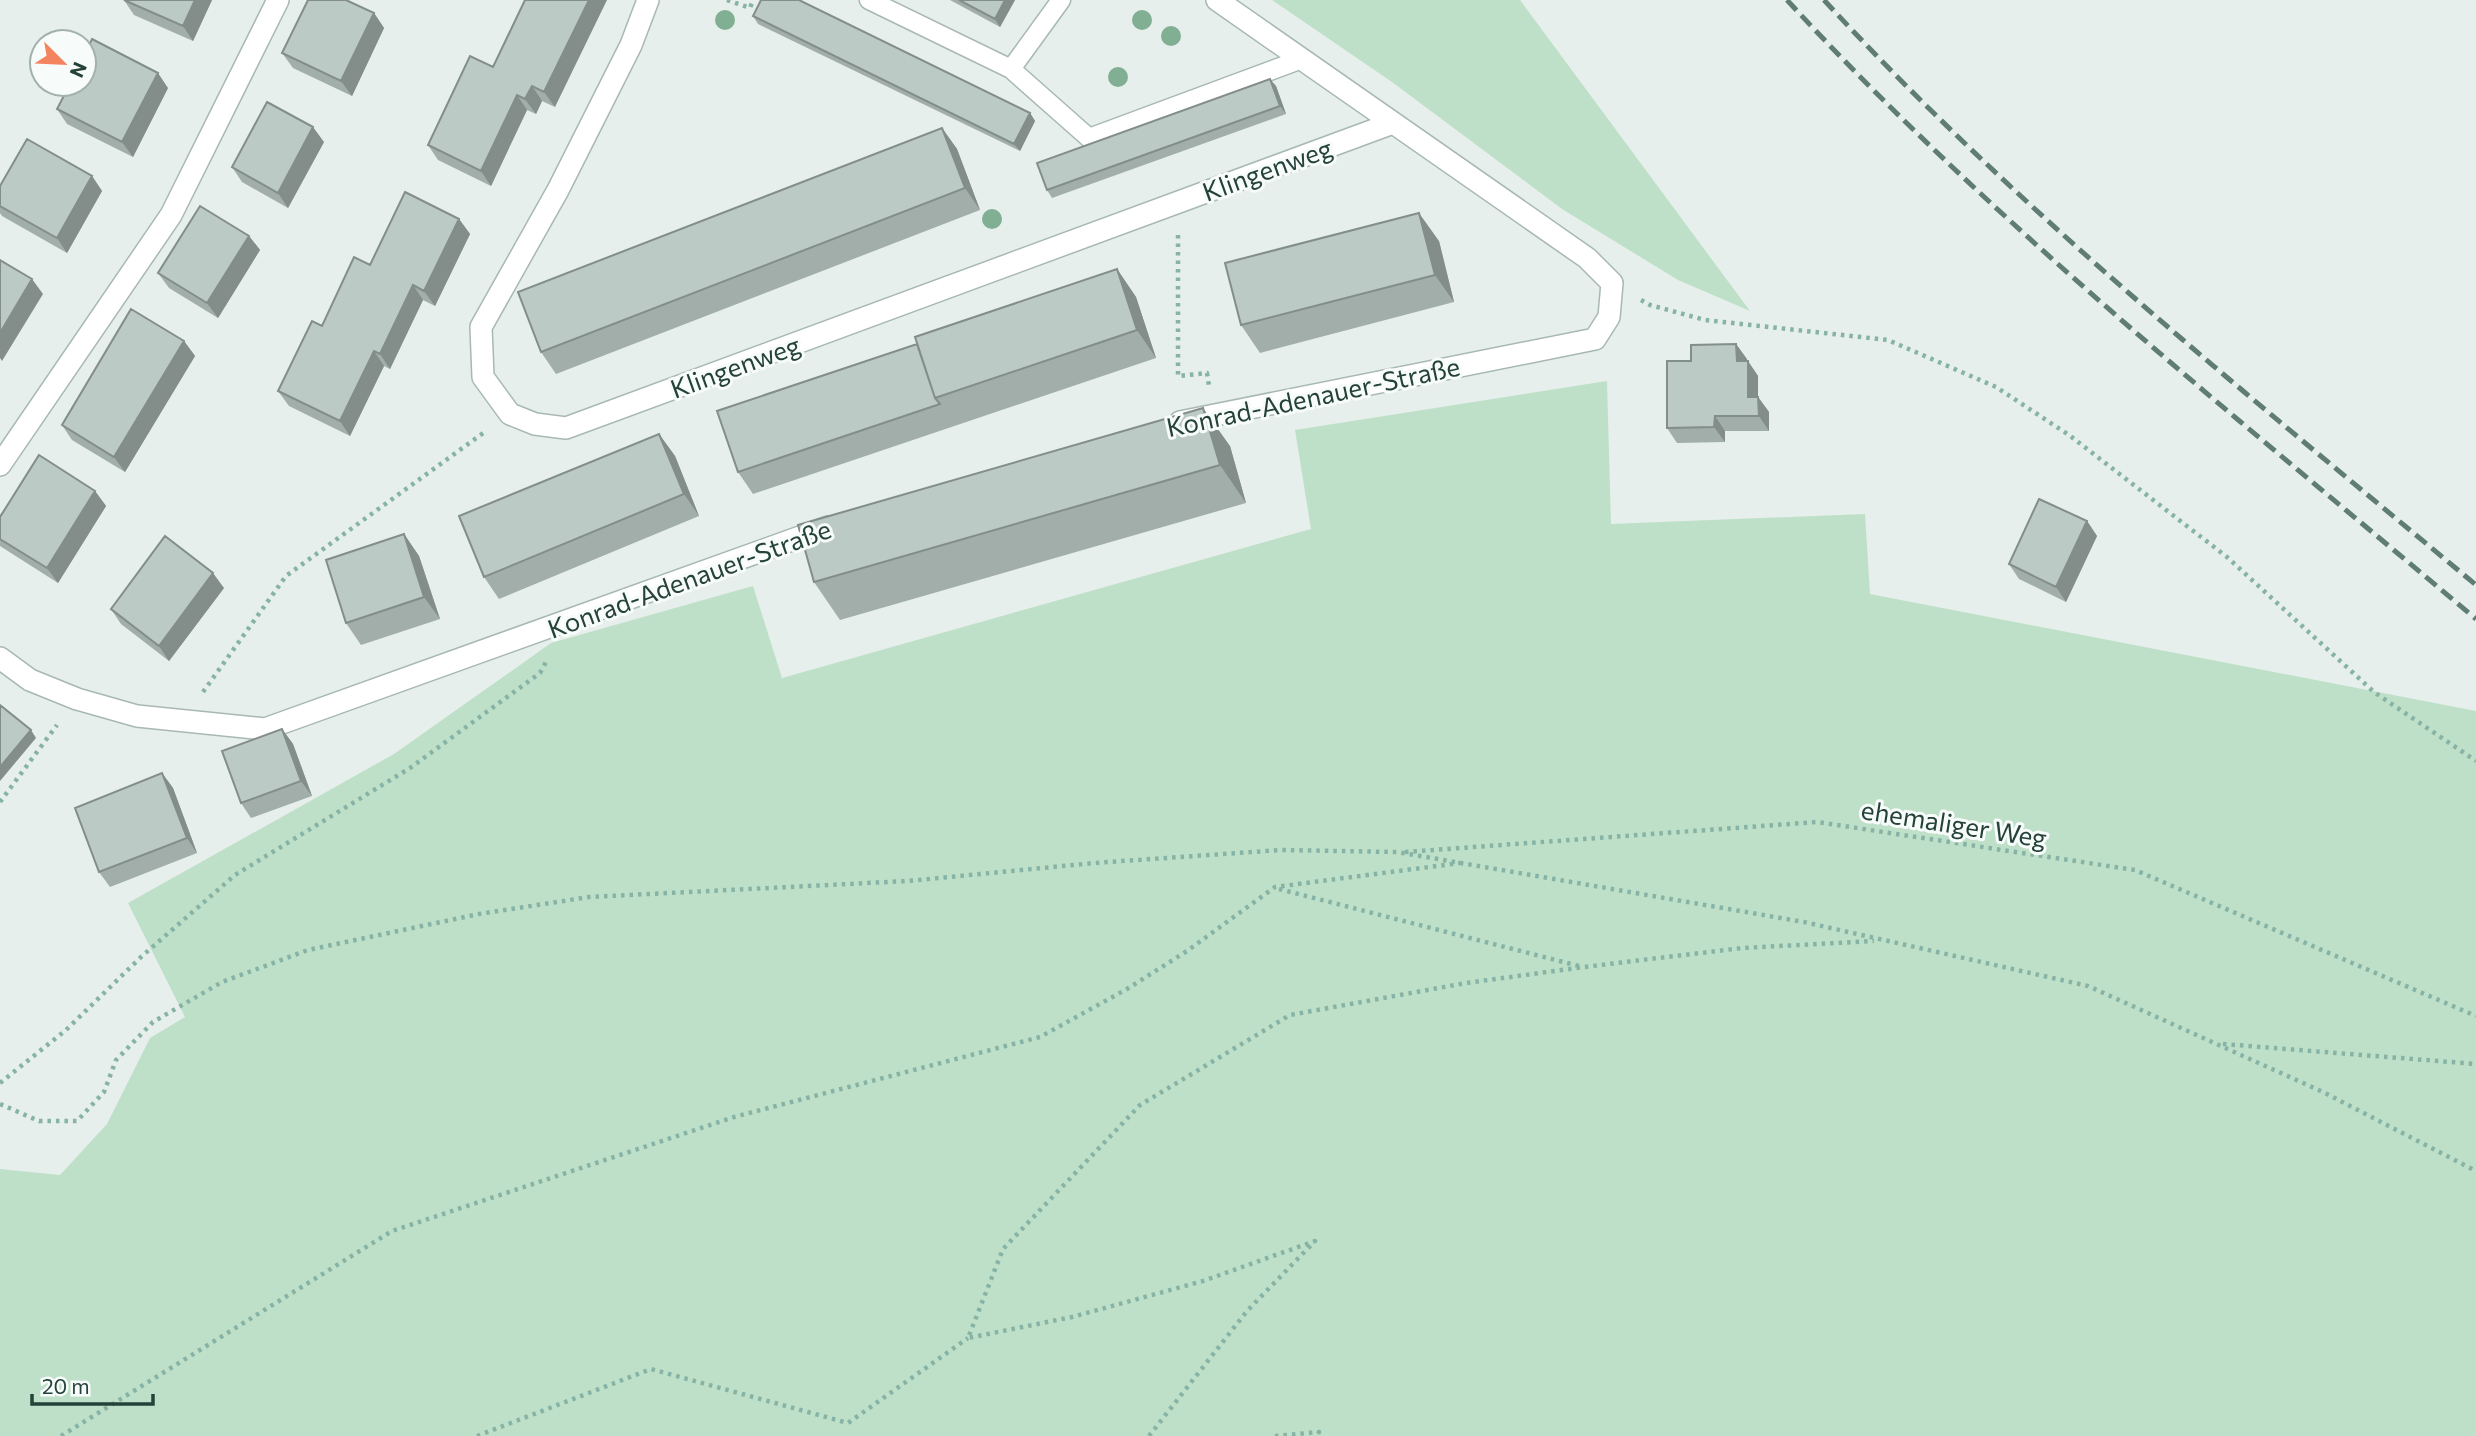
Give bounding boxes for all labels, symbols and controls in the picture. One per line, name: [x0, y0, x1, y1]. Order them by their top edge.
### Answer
north arrow: [28, 28, 98, 98]
text: N: [66, 59, 92, 81]
street label: Klingenweg: [1198, 131, 1336, 207]
street label: Klingenweg: [666, 328, 804, 404]
street label: Konrad-Adenauer-Straße: [1163, 350, 1463, 442]
street label: Konrad-Adenauer-Straße: [543, 512, 835, 644]
street label: ehemaliger Weg: [1859, 793, 2049, 853]
scale bar: [32, 1362, 152, 1406]
text: 20 m: [42, 1373, 90, 1398]

